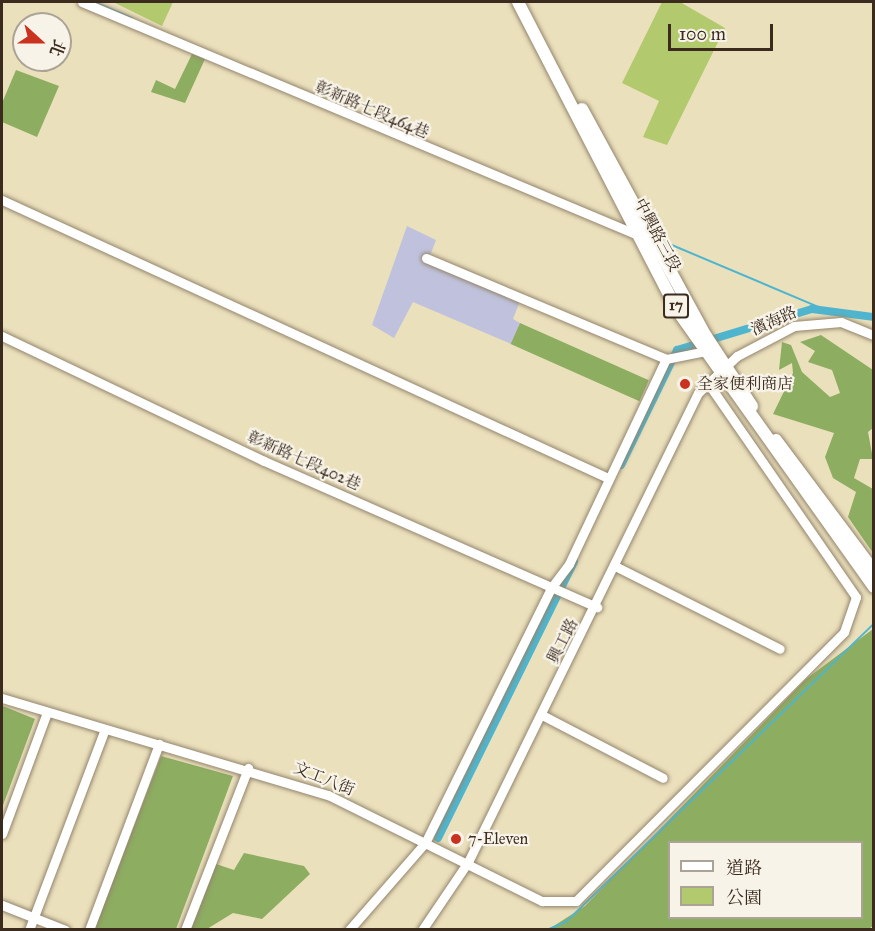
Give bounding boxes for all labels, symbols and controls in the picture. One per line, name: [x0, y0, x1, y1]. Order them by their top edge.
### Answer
north arrow: [12, 12, 72, 72]
scale bar: [671, 12, 776, 50]
text: 100 m: [679, 23, 726, 45]
text: 北: [46, 37, 69, 59]
street label: 彰新路七段464巷: [312, 77, 432, 143]
street label: 中興路三段: [630, 195, 684, 275]
road number: 17: [662, 294, 690, 318]
street label: 濱海路: [748, 302, 800, 340]
place label: 全家便利商店: [697, 374, 793, 394]
marker: 全家便利商店: [678, 377, 692, 391]
street label: 彰新路七段402巷: [244, 427, 364, 495]
street label: 興工路: [544, 615, 582, 667]
street label: 文工八街: [291, 758, 357, 800]
place label: 7-Eleven: [468, 829, 528, 849]
marker: 7-Eleven: [449, 832, 463, 846]
legend: [668, 841, 863, 919]
text: 道路: [726, 857, 762, 879]
text: 公園: [726, 887, 762, 909]

